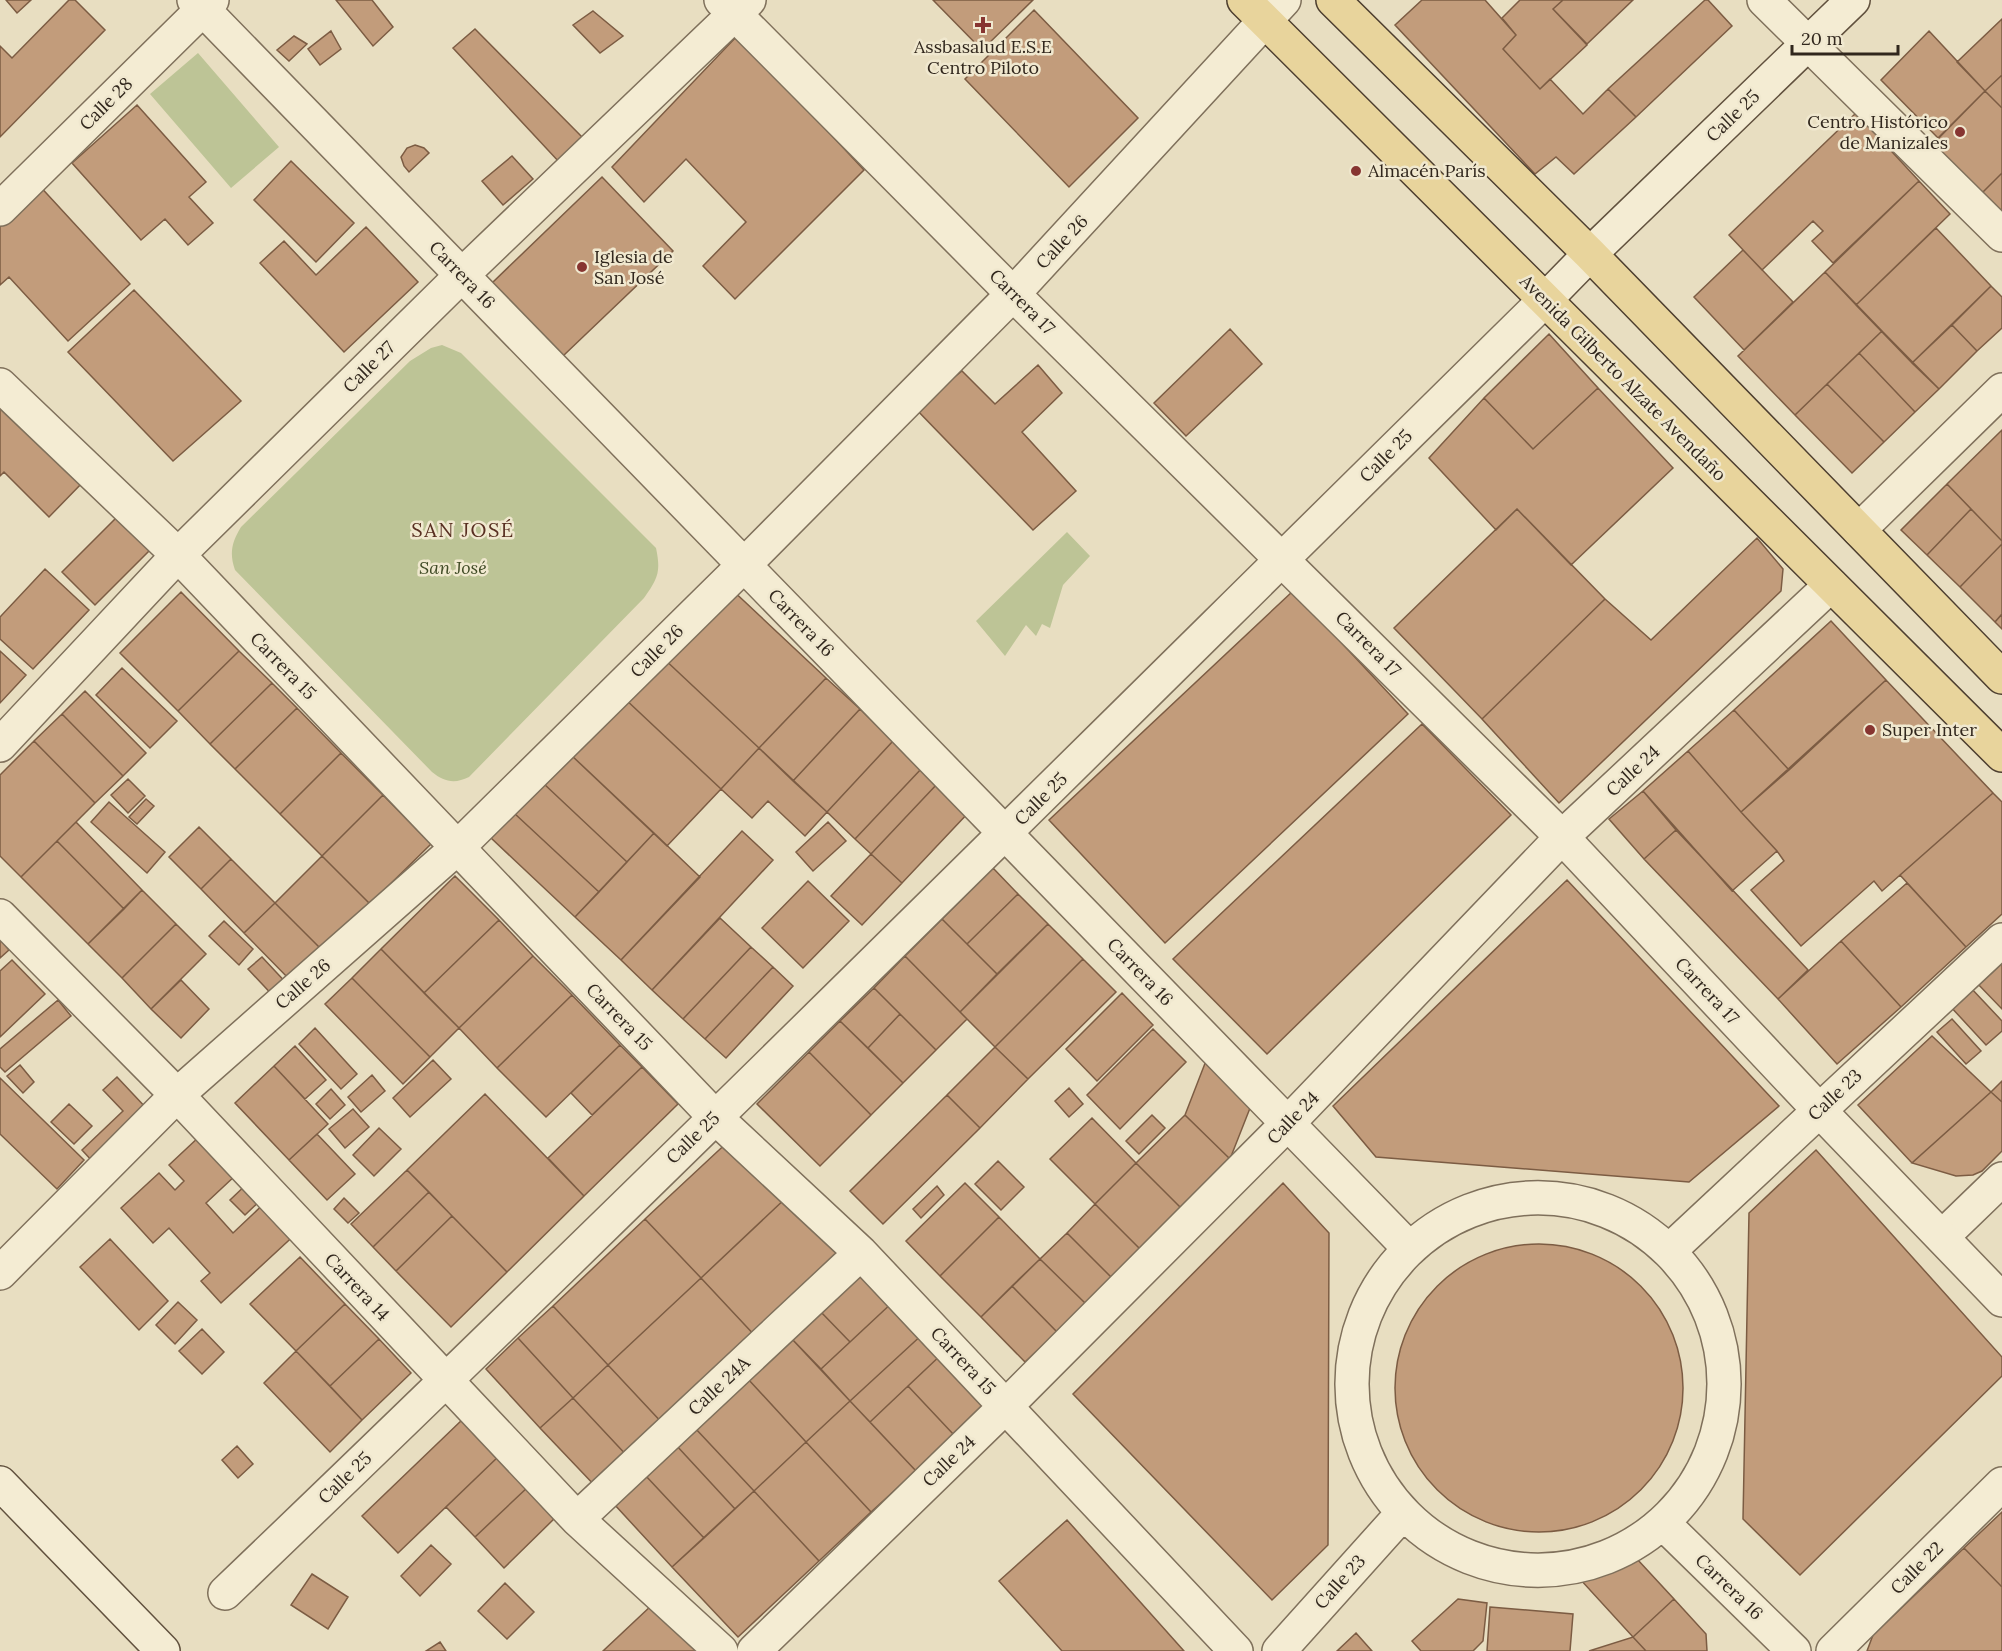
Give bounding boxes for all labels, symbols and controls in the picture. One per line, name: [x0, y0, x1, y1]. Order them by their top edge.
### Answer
marker: Assbasalud E.S.E Centro Piloto: [974, 16, 992, 34]
scale bar: [1792, 18, 1898, 56]
text: 20 m: [1801, 27, 1843, 50]
place label: Assbasalud E.S.E Centro Piloto: [913, 35, 1052, 79]
street label: Calle 28: [74, 72, 137, 135]
street label: Calle 25: [1701, 85, 1764, 147]
place label: Centro Histórico de Manizales: [1807, 110, 1948, 154]
marker: Centro Histórico de Manizales: [1953, 125, 1967, 139]
place label: Almacén París: [1367, 159, 1486, 182]
marker: Almacén París: [1349, 164, 1363, 178]
street label: Calle 26: [1031, 210, 1093, 274]
street label: Carrera 16: [424, 236, 500, 313]
place label: Iglesia de San José: [594, 245, 673, 289]
marker: Iglesia de San José: [575, 260, 589, 274]
street label: Carrera 17: [985, 264, 1060, 339]
street label: Avenida Gilberto Alzate Avendaño: [1515, 269, 1731, 486]
street label: Calle 27: [338, 336, 399, 397]
street label: Calle 25: [1354, 424, 1417, 487]
district label: SAN JOSÉ: [411, 517, 515, 542]
park label: San José: [419, 556, 487, 579]
street label: Carrera 16: [763, 584, 839, 661]
street label: Carrera 17: [1331, 606, 1406, 681]
street label: Calle 26: [625, 619, 688, 682]
street label: Carrera 15: [246, 627, 321, 704]
place label: Super Inter: [1882, 718, 1977, 741]
marker: Super Inter: [1863, 723, 1877, 737]
street label: Calle 24: [1601, 740, 1665, 801]
street label: Calle 25: [1009, 767, 1072, 830]
street label: Carrera 16: [1102, 933, 1178, 1010]
street label: Carrera 17: [1670, 952, 1744, 1029]
street label: Calle 26: [270, 953, 335, 1014]
street label: Carrera 15: [582, 978, 657, 1055]
street label: Calle 23: [1803, 1064, 1866, 1125]
street label: Calle 24: [1262, 1086, 1324, 1149]
street label: Calle 25: [661, 1107, 724, 1169]
street label: Carrera 14: [320, 1248, 395, 1326]
street label: Carrera 15: [926, 1322, 1001, 1400]
street label: Calle 24A: [683, 1351, 755, 1420]
street label: Calle 24: [917, 1430, 980, 1492]
street label: Calle 25: [313, 1447, 376, 1509]
street label: Calle 22: [1885, 1536, 1948, 1599]
street label: Carrera 16: [1691, 1549, 1768, 1625]
street label: Calle 23: [1309, 1550, 1370, 1614]

